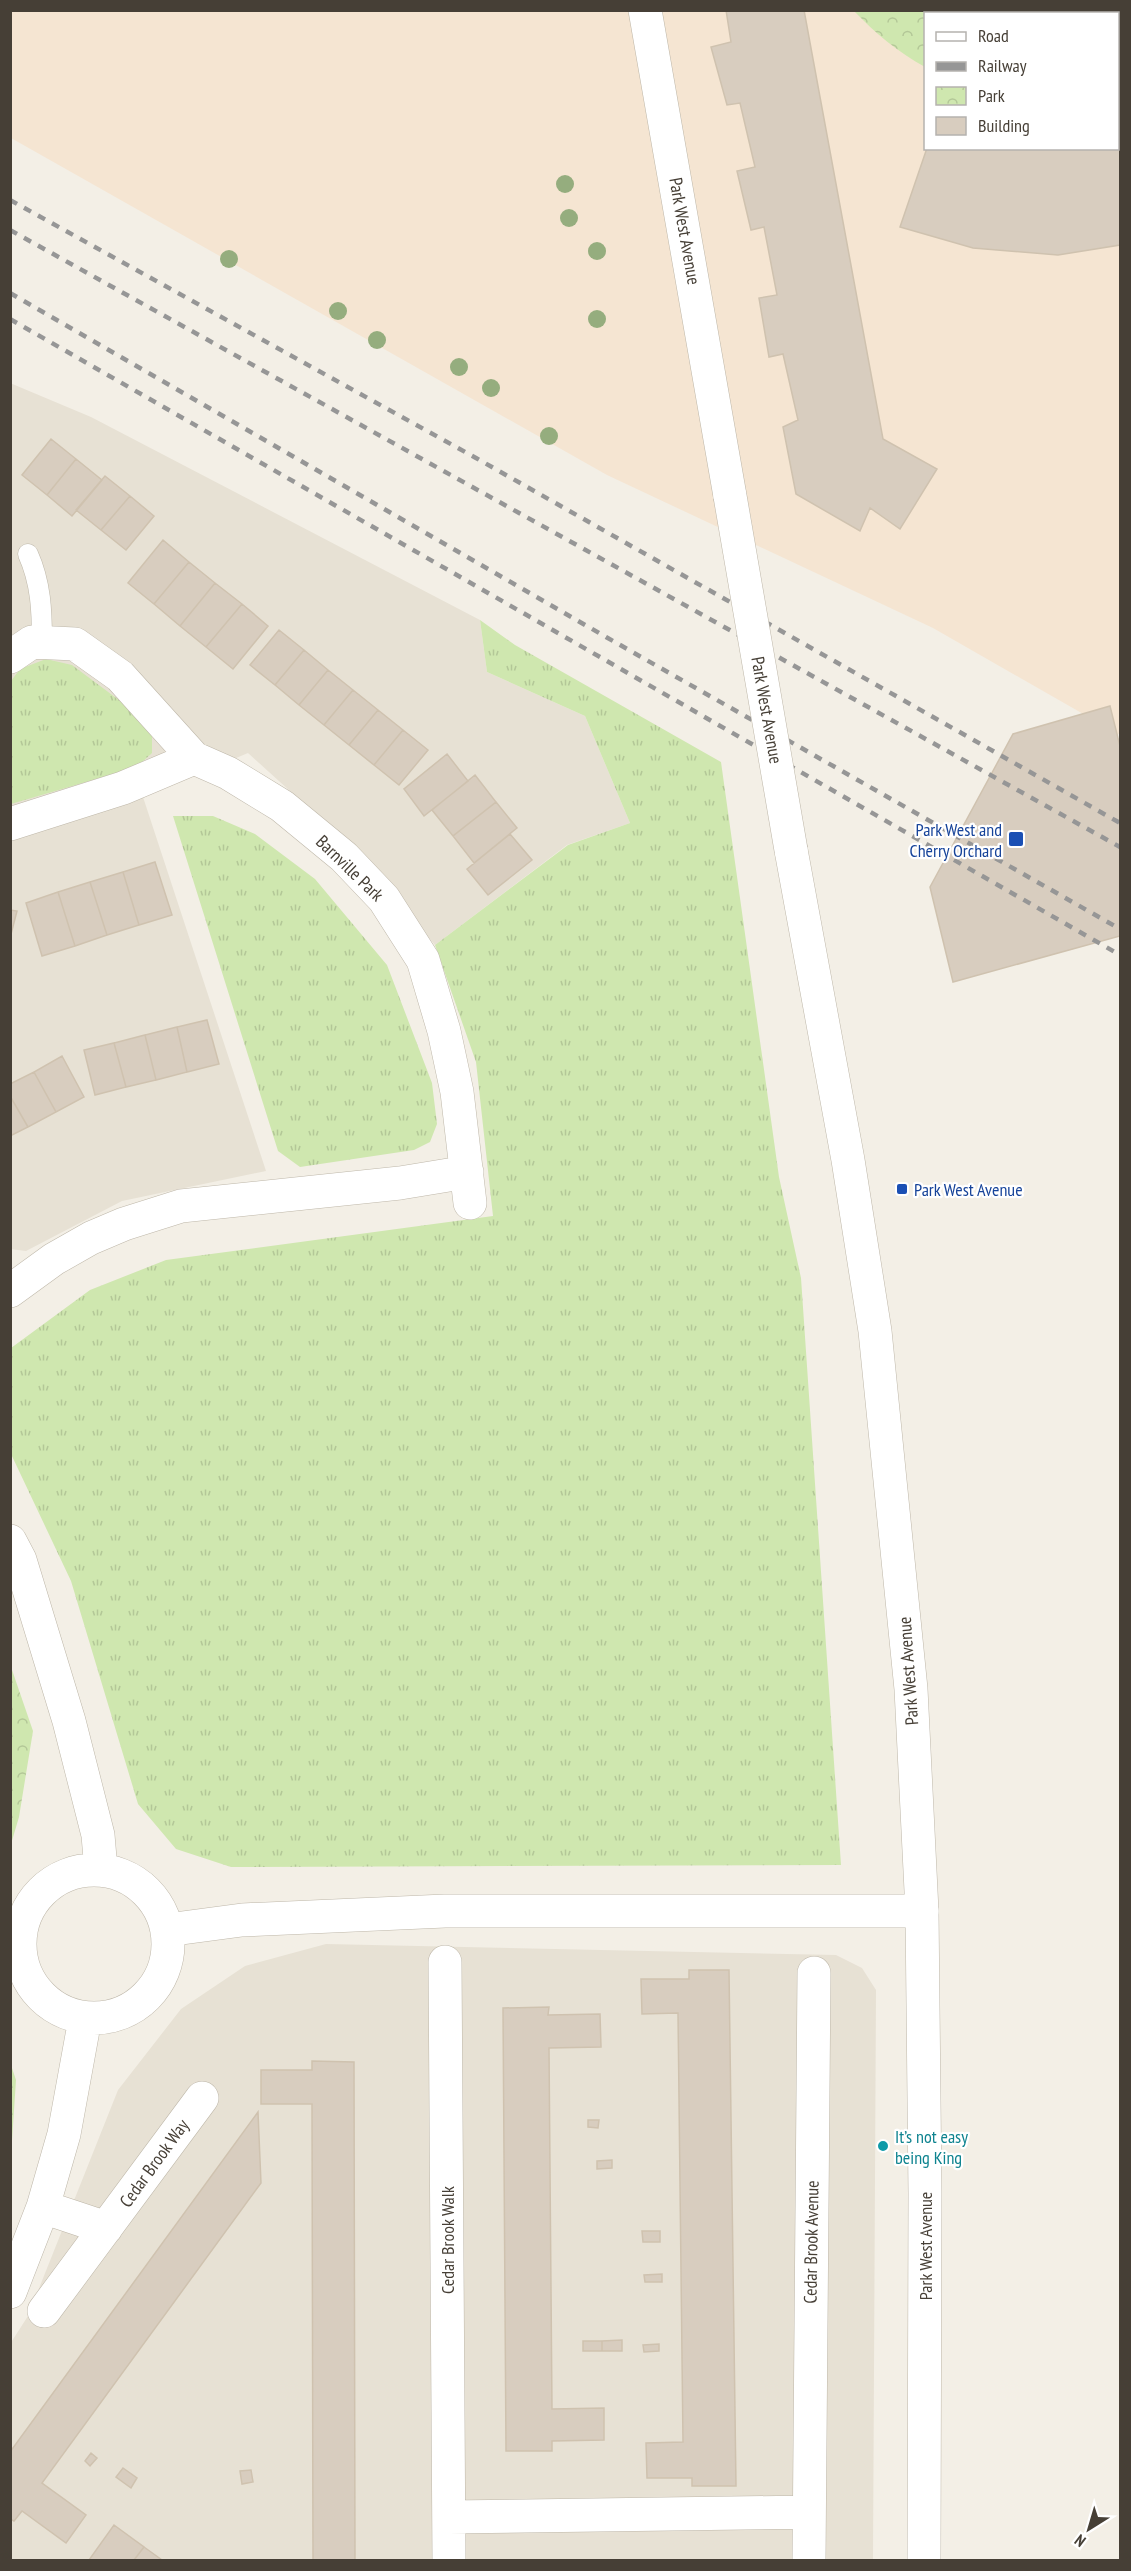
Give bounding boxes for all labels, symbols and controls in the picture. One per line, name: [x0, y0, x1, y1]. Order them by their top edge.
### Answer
legend: [924, 12, 1119, 150]
text: Road: [978, 24, 1009, 47]
text: Railway: [978, 54, 1027, 77]
text: Park: [978, 84, 1005, 107]
text: Building: [978, 114, 1030, 137]
street label: Park West Avenue: [664, 176, 706, 286]
street label: Park West Avenue: [746, 655, 788, 765]
place label: Park West and Cherry Orchard: [909, 818, 1002, 862]
street label: Barnville Park: [311, 830, 389, 906]
marker: Park West and Cherry Orchard: [1007, 830, 1025, 848]
place label: Park West Avenue: [914, 1178, 1023, 1201]
marker: Park West Avenue: [895, 1182, 909, 1196]
street label: Park West Avenue: [893, 1616, 923, 1726]
street label: Cedar Brook Way: [114, 2114, 194, 2212]
place label: It’s not easy being King: [895, 2125, 968, 2169]
marker: It’s not easy being King: [876, 2139, 890, 2153]
street label: Cedar Brook Avenue: [798, 2180, 824, 2304]
street label: Cedar Brook Walk: [436, 2186, 459, 2294]
street label: Park West Avenue: [914, 2192, 937, 2300]
north arrow: [1059, 2499, 1119, 2559]
text: N: [1071, 2530, 1089, 2552]

